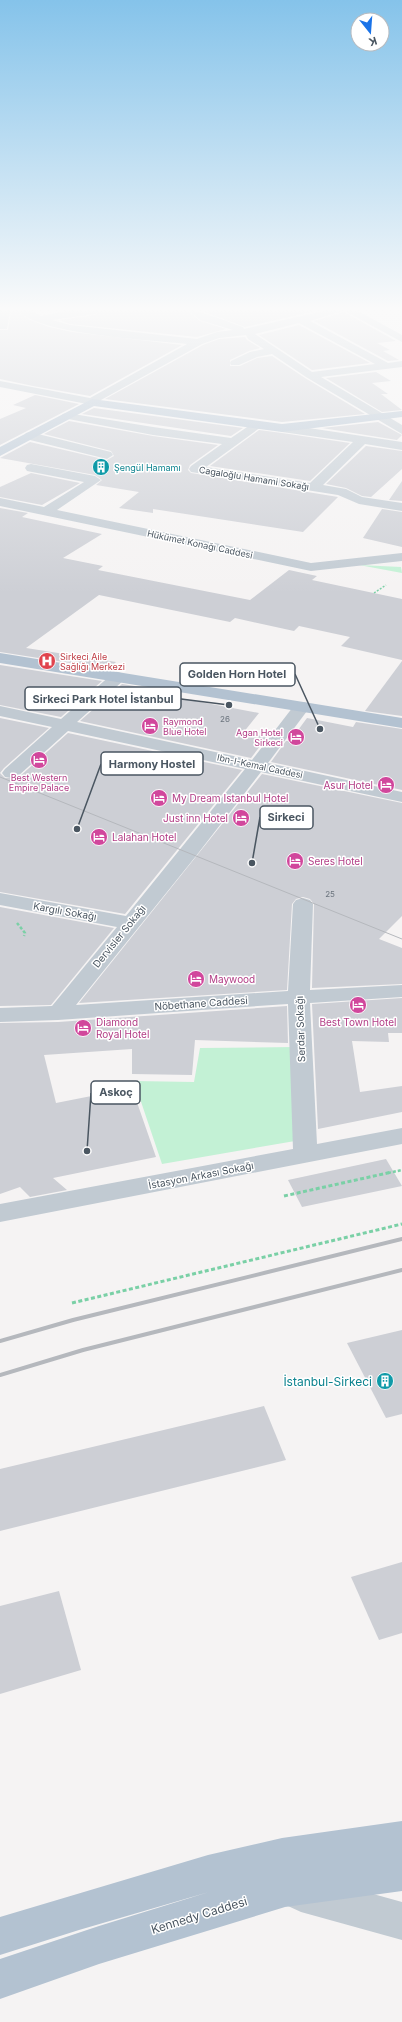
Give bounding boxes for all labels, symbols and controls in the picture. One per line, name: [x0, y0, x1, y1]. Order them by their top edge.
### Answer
north arrow: [350, 12, 390, 52]
text: K: [367, 34, 379, 49]
building icon: Şengül Hamamı: [91, 457, 111, 477]
place label: Şengül Hamamı: [114, 462, 181, 473]
street label: Cagaloğlu Hamami Sokağı: [198, 464, 310, 492]
street label: Hükümet Konağı Caddesi: [146, 527, 254, 561]
hospital icon: Sirkeci Aile Sağlığı Merkezi: [37, 651, 57, 671]
place label: Sirkeci Aile Sağlığı Merkezi: [60, 651, 125, 672]
callout: Golden Horn Hotel: [180, 663, 295, 686]
text: Golden Horn Hotel: [188, 667, 286, 681]
callout: Sirkeci Park Hotel İstanbul: [25, 687, 181, 710]
text: Sirkeci Park Hotel İstanbul: [33, 692, 173, 706]
house number: 26: [220, 714, 230, 724]
hotel icon: Raymond Blue Hotel: [140, 716, 160, 736]
place label: Raymond Blue Hotel: [163, 716, 207, 737]
place label: Agan Hotel Sirkeci: [236, 727, 283, 748]
hotel icon: Agan Hotel Sirkeci: [286, 727, 306, 747]
hotel icon: Best Western Empire Palace: [29, 750, 49, 770]
callout: Harmony Hostel: [101, 752, 203, 775]
street label: Ibn-I-Kemal Caddesi: [216, 752, 304, 780]
text: Harmony Hostel: [109, 757, 195, 771]
place label: Best Western Empire Palace: [9, 772, 69, 793]
hotel icon: Asur Hotel: [376, 775, 396, 795]
place label: Asur Hotel: [323, 779, 373, 791]
hotel icon: My Dream Istanbul Hotel: [149, 788, 169, 808]
place label: My Dream Istanbul Hotel: [172, 792, 288, 804]
callout: Sirkeci: [260, 806, 313, 829]
hotel icon: Just inn Hotel: [231, 808, 251, 828]
text: Sirkeci: [268, 810, 305, 824]
place label: Just inn Hotel: [163, 812, 228, 824]
hotel icon: Lalahan Hotel: [89, 827, 109, 847]
place label: Lalahan Hotel: [112, 831, 176, 843]
hotel icon: Seres Hotel: [285, 851, 305, 871]
place label: Seres Hotel: [308, 855, 363, 867]
house number: 25: [325, 889, 335, 899]
street label: Kargılı Sokağı: [32, 900, 98, 922]
street label: Dervisler Sokağı: [90, 902, 148, 970]
hotel icon: Maywood: [186, 969, 206, 989]
place label: Maywood: [209, 973, 255, 985]
street label: Nöbethane Caddesi: [154, 994, 248, 1012]
hotel icon: Best Town Hotel: [348, 995, 368, 1015]
street label: Serdar Sokağı: [293, 996, 307, 1062]
place label: Diamond Royal Hotel: [96, 1016, 149, 1040]
place label: Best Town Hotel: [320, 1016, 396, 1028]
hotel icon: Diamond Royal Hotel: [73, 1018, 93, 1038]
callout: Askoç: [91, 1081, 140, 1104]
text: Askoç: [99, 1085, 133, 1099]
street label: İstasyon Arkası Sokağı: [147, 1158, 255, 1191]
building icon: İstanbul-Sirkeci: [375, 1371, 395, 1391]
place label: İstanbul-Sirkeci: [283, 1374, 372, 1389]
street label: Kennedy Caddesi: [149, 1893, 249, 1937]

